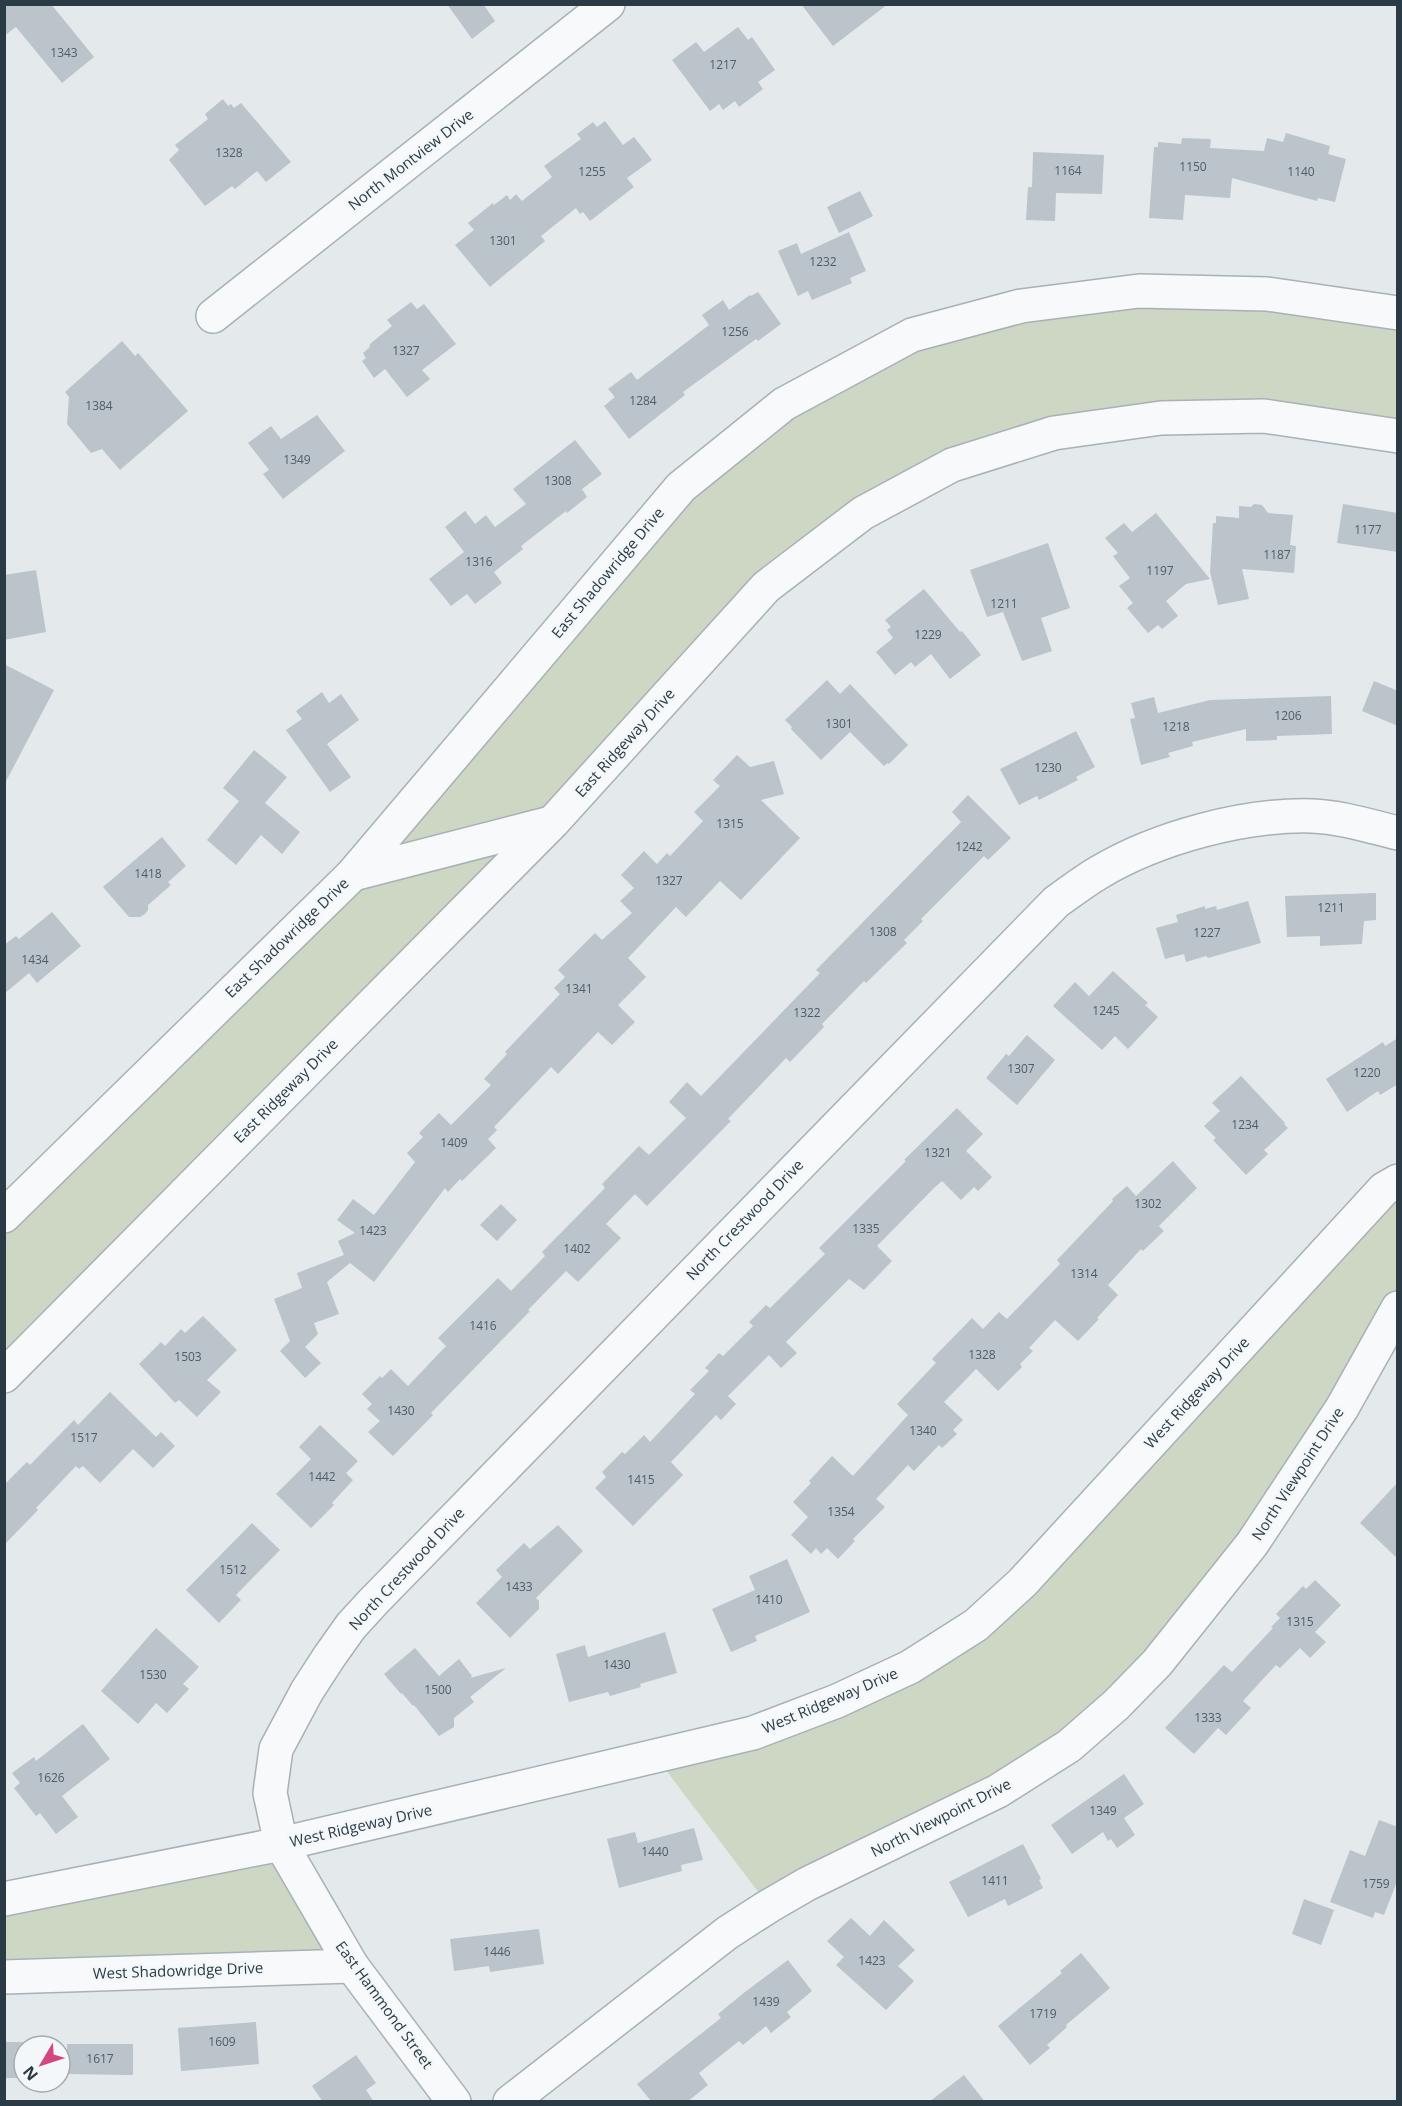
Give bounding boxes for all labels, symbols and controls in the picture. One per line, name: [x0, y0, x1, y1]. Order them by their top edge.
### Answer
house number: 1343: [50, 44, 78, 61]
house number: 1217: [709, 56, 737, 73]
street label: North Montview Drive: [344, 104, 477, 214]
house number: 1328: [215, 144, 243, 161]
house number: 1150: [1179, 158, 1207, 175]
house number: 1164: [1054, 162, 1082, 179]
house number: 1255: [578, 163, 606, 180]
house number: 1140: [1287, 163, 1315, 180]
house number: 1301: [489, 232, 517, 249]
house number: 1232: [809, 253, 837, 270]
house number: 1256: [721, 323, 749, 340]
house number: 1327: [392, 342, 420, 359]
house number: 1284: [629, 392, 657, 409]
house number: 1384: [85, 397, 113, 414]
house number: 1349: [283, 451, 311, 468]
house number: 1308: [544, 472, 572, 489]
street label: East Shadowridge Drive: [547, 503, 668, 642]
house number: 1177: [1354, 521, 1382, 538]
house number: 1187: [1263, 546, 1291, 563]
house number: 1316: [465, 553, 493, 570]
house number: 1197: [1146, 562, 1174, 579]
house number: 1211: [990, 595, 1018, 612]
house number: 1229: [914, 626, 942, 643]
street label: East Ridgeway Drive: [570, 684, 679, 801]
house number: 1206: [1274, 707, 1302, 724]
house number: 1301: [825, 715, 853, 732]
house number: 1218: [1162, 718, 1190, 735]
house number: 1230: [1034, 759, 1062, 776]
house number: 1315: [716, 815, 744, 832]
house number: 1242: [955, 838, 983, 855]
house number: 1418: [134, 865, 162, 882]
house number: 1327: [655, 872, 683, 889]
street label: East Shadowridge Drive: [220, 873, 353, 1002]
house number: 1211: [1317, 899, 1345, 916]
house number: 1308: [869, 923, 897, 940]
house number: 1227: [1193, 924, 1221, 941]
house number: 1434: [21, 951, 49, 968]
house number: 1341: [565, 980, 593, 997]
house number: 1245: [1092, 1002, 1120, 1019]
house number: 1322: [793, 1004, 821, 1021]
street label: East Ridgeway Drive: [229, 1034, 342, 1147]
house number: 1307: [1007, 1060, 1035, 1077]
house number: 1220: [1353, 1064, 1381, 1081]
house number: 1234: [1231, 1116, 1259, 1133]
house number: 1409: [440, 1134, 468, 1151]
house number: 1321: [924, 1144, 952, 1161]
street label: North Crestwood Drive: [681, 1155, 807, 1284]
house number: 1302: [1134, 1195, 1162, 1212]
house number: 1335: [852, 1220, 880, 1237]
house number: 1423: [359, 1222, 387, 1239]
house number: 1402: [563, 1240, 591, 1257]
house number: 1314: [1070, 1265, 1098, 1282]
house number: 1416: [469, 1317, 497, 1334]
street label: West Ridgeway Drive: [1139, 1332, 1253, 1452]
house number: 1328: [968, 1346, 996, 1363]
house number: 1503: [174, 1348, 202, 1365]
house number: 1430: [387, 1402, 415, 1419]
street label: North Viewpoint Drive: [1247, 1403, 1348, 1544]
house number: 1340: [909, 1422, 937, 1439]
house number: 1517: [70, 1429, 98, 1446]
house number: 1442: [308, 1468, 336, 1485]
house number: 1415: [627, 1471, 655, 1488]
street label: North Crestwood Drive: [344, 1503, 468, 1634]
house number: 1354: [827, 1503, 855, 1520]
house number: 1512: [219, 1561, 247, 1578]
house number: 1433: [505, 1578, 533, 1595]
house number: 1410: [755, 1591, 783, 1608]
house number: 1315: [1286, 1613, 1314, 1630]
house number: 1430: [603, 1656, 631, 1673]
street label: West Ridgeway Drive: [759, 1662, 901, 1738]
house number: 1530: [139, 1666, 167, 1683]
house number: 1500: [424, 1681, 452, 1698]
house number: 1333: [1194, 1709, 1222, 1726]
house number: 1626: [37, 1769, 65, 1786]
street label: North Viewpoint Drive: [867, 1773, 1014, 1861]
street label: West Ridgeway Drive: [288, 1799, 434, 1851]
house number: 1349: [1089, 1802, 1117, 1819]
house number: 1440: [641, 1843, 669, 1860]
house number: 1411: [981, 1872, 1009, 1889]
house number: 1759: [1362, 1875, 1390, 1892]
street label: East Hammond Street: [332, 1936, 438, 2072]
house number: 1446: [483, 1943, 511, 1960]
house number: 1423: [858, 1952, 886, 1969]
street label: West Shadowridge Drive: [92, 1957, 264, 1983]
house number: 1439: [752, 1993, 780, 2010]
house number: 1719: [1029, 2005, 1057, 2022]
house number: 1609: [208, 2033, 236, 2050]
north arrow: [12, 2034, 72, 2094]
house number: 1617: [86, 2050, 114, 2067]
text: N: [18, 2061, 43, 2085]

